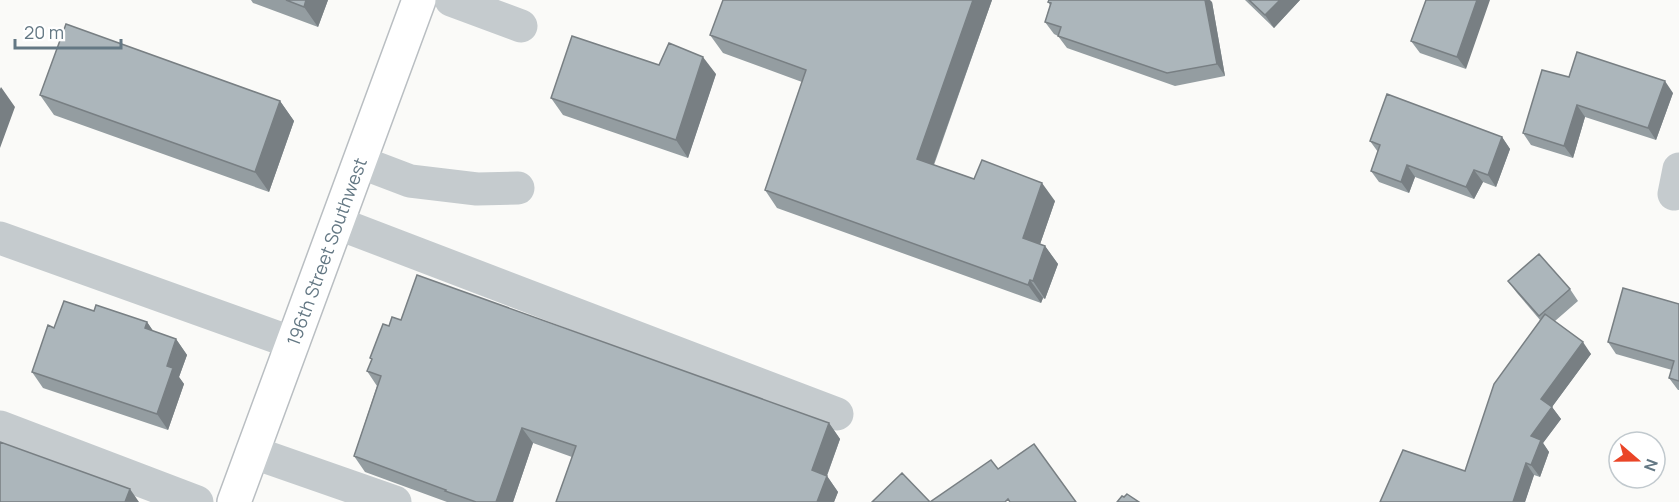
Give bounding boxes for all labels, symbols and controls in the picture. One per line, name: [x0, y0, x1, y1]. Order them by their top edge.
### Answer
scale bar: [15, 12, 122, 50]
text: 20 m: [24, 20, 64, 44]
street label: 196th Street Southwest: [281, 154, 372, 349]
north arrow: [1607, 430, 1667, 490]
text: N: [1639, 456, 1663, 474]

